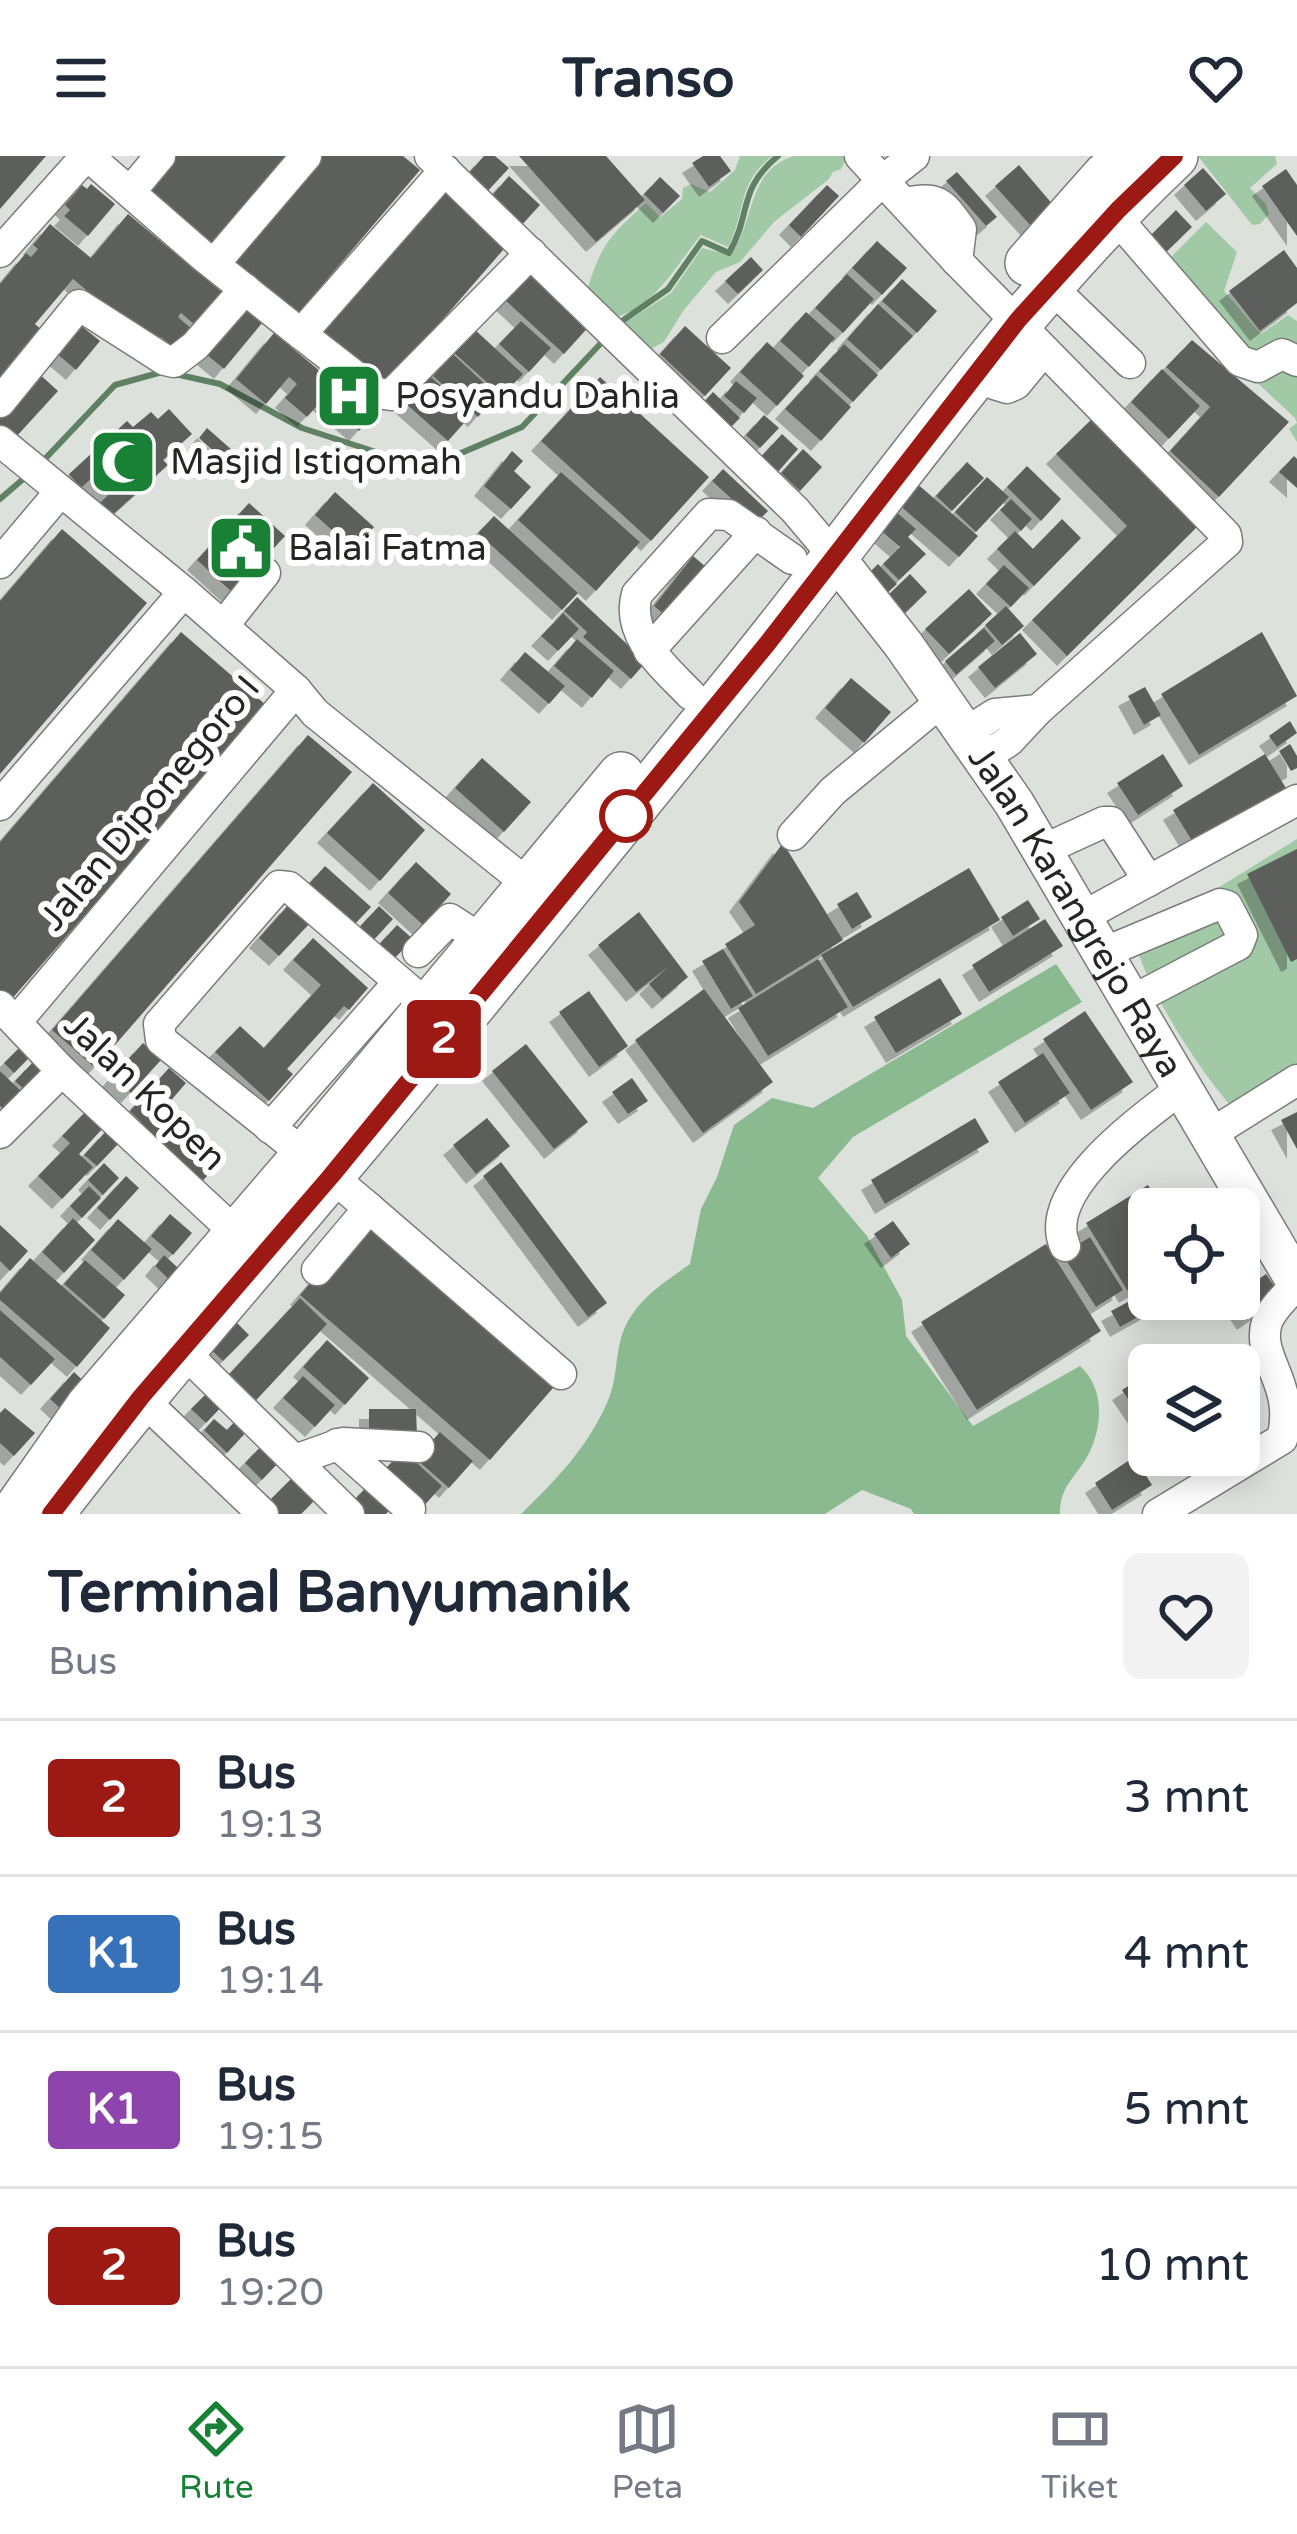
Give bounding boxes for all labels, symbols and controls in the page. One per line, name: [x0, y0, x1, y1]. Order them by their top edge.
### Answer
icon: menu: [48, 45, 114, 111]
icon: heart: [1183, 45, 1249, 111]
text: Transo: [562, 46, 735, 111]
hospital icon: Posyandu Dahlia: [314, 361, 384, 431]
place label: Posyandu Dahlia: [395, 375, 680, 418]
mosque icon: Masjid Istiqomah: [88, 427, 158, 497]
place label: Masjid Istiqomah: [170, 441, 462, 484]
public building icon: Balai Fatma: [206, 513, 276, 583]
place label: Balai Fatma: [288, 527, 487, 570]
street label: Jalan Diponegoro I: [31, 667, 269, 939]
street label: Jalan Karangrejo Raya: [959, 737, 1192, 1085]
unlabelled marker: [601, 791, 651, 841]
line badge: 2: [405, 1000, 483, 1078]
street label: Jalan Kopen: [55, 1004, 235, 1180]
text: 2: [431, 1013, 457, 1064]
map controls: [1128, 1188, 1260, 1476]
button: locate: [1128, 1188, 1260, 1320]
button: layers: [1128, 1344, 1260, 1476]
button: heart: [1123, 1553, 1249, 1679]
text: Terminal Banyumanik: [48, 1559, 631, 1627]
text: Bus: [48, 1638, 117, 1685]
text: Bus: [216, 1747, 296, 1801]
text: 3 mnt: [1124, 1771, 1249, 1825]
text: 2: [101, 1772, 127, 1823]
text: 19:13: [216, 1801, 324, 1848]
text: Bus: [216, 1903, 296, 1957]
text: 4 mnt: [1124, 1927, 1249, 1981]
text: K1: [87, 1928, 141, 1979]
text: 19:14: [216, 1957, 324, 2004]
text: Bus: [216, 2059, 296, 2113]
text: 5 mnt: [1124, 2083, 1249, 2137]
text: K1: [87, 2084, 141, 2135]
text: 19:15: [216, 2113, 324, 2160]
text: Bus: [216, 2215, 296, 2269]
text: 10 mnt: [1095, 2239, 1249, 2293]
text: 2: [101, 2240, 127, 2291]
text: 19:20: [216, 2269, 324, 2316]
tab: Rute: [179, 2396, 254, 2507]
tab: Peta: [612, 2396, 683, 2507]
tab: Tiket: [1041, 2396, 1118, 2507]

